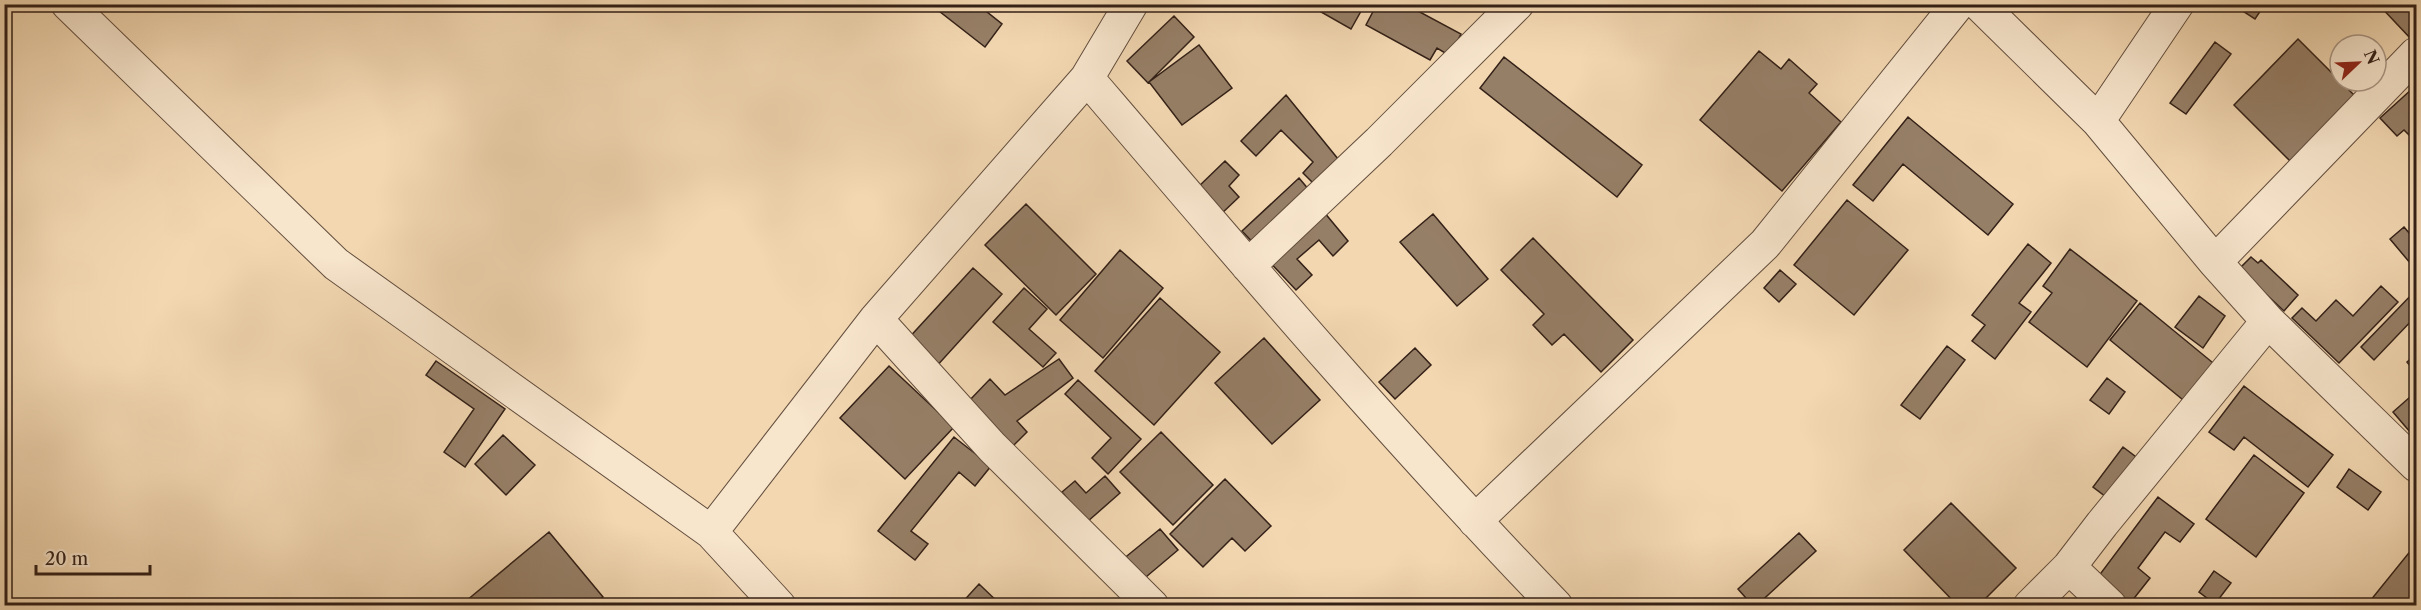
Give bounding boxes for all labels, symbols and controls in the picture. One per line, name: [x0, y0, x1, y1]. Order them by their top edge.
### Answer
north arrow: [2328, 33, 2388, 93]
text: N: [2360, 47, 2384, 68]
scale bar: [36, 538, 150, 576]
text: 20 m: [45, 548, 89, 570]

